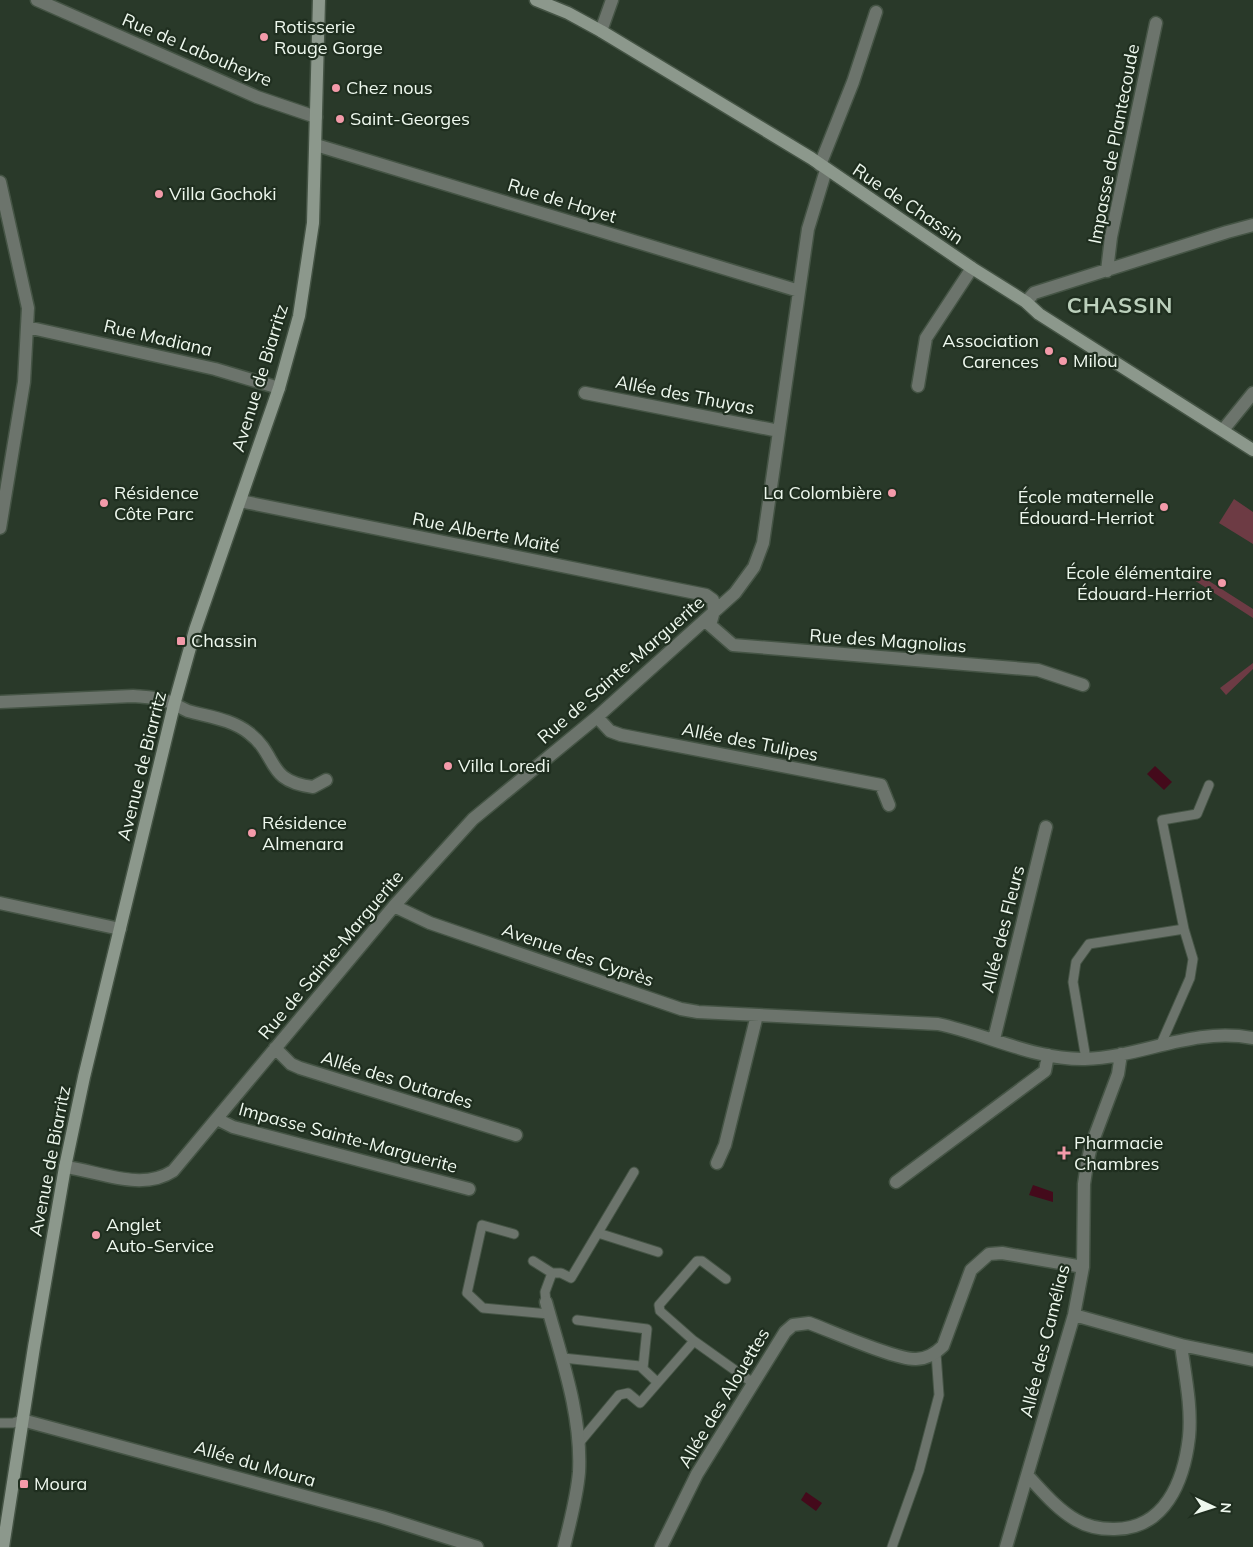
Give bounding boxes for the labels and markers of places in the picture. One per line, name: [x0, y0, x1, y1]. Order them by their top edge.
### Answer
place label: Rotisserie Rouge Gorge: [274, 15, 383, 59]
marker: Rotisserie Rouge Gorge: [258, 31, 270, 43]
place label: Chez nous: [346, 76, 433, 99]
marker: Chez nous: [330, 82, 342, 94]
place label: Saint-Georges: [350, 107, 470, 130]
marker: Saint-Georges: [334, 113, 346, 125]
place label: Villa Gochoki: [169, 182, 277, 205]
marker: Villa Gochoki: [153, 188, 165, 200]
place label: Association Carences: [942, 329, 1039, 373]
marker: Association Carences: [1043, 345, 1055, 357]
place label: Milou: [1073, 349, 1118, 372]
marker: Milou: [1057, 355, 1069, 367]
place label: Résidence Côte Parc: [114, 481, 199, 525]
place label: La Colombière: [763, 481, 882, 504]
place label: École maternelle Édouard-Herriot: [1018, 485, 1154, 529]
marker: La Colombière: [886, 487, 898, 499]
marker: Résidence Côte Parc: [98, 497, 110, 509]
marker: École maternelle Édouard-Herriot: [1158, 501, 1170, 513]
place label: École élémentaire Édouard-Herriot: [1066, 561, 1212, 605]
marker: École élémentaire Édouard-Herriot: [1216, 577, 1228, 589]
place label: Chassin: [191, 629, 257, 652]
marker: Chassin: [175, 635, 187, 647]
place label: Villa Loredi: [458, 754, 550, 777]
marker: Villa Loredi: [442, 760, 454, 772]
place label: Résidence Almenara: [262, 811, 347, 855]
marker: Résidence Almenara: [246, 827, 258, 839]
place label: Pharmacie Chambres: [1074, 1131, 1163, 1175]
marker: Pharmacie Chambres: [1058, 1147, 1070, 1159]
place label: Anglet Auto-Service: [106, 1213, 214, 1257]
marker: Anglet Auto-Service: [90, 1229, 102, 1241]
place label: Moura: [34, 1472, 87, 1495]
marker: Moura: [18, 1478, 30, 1490]

